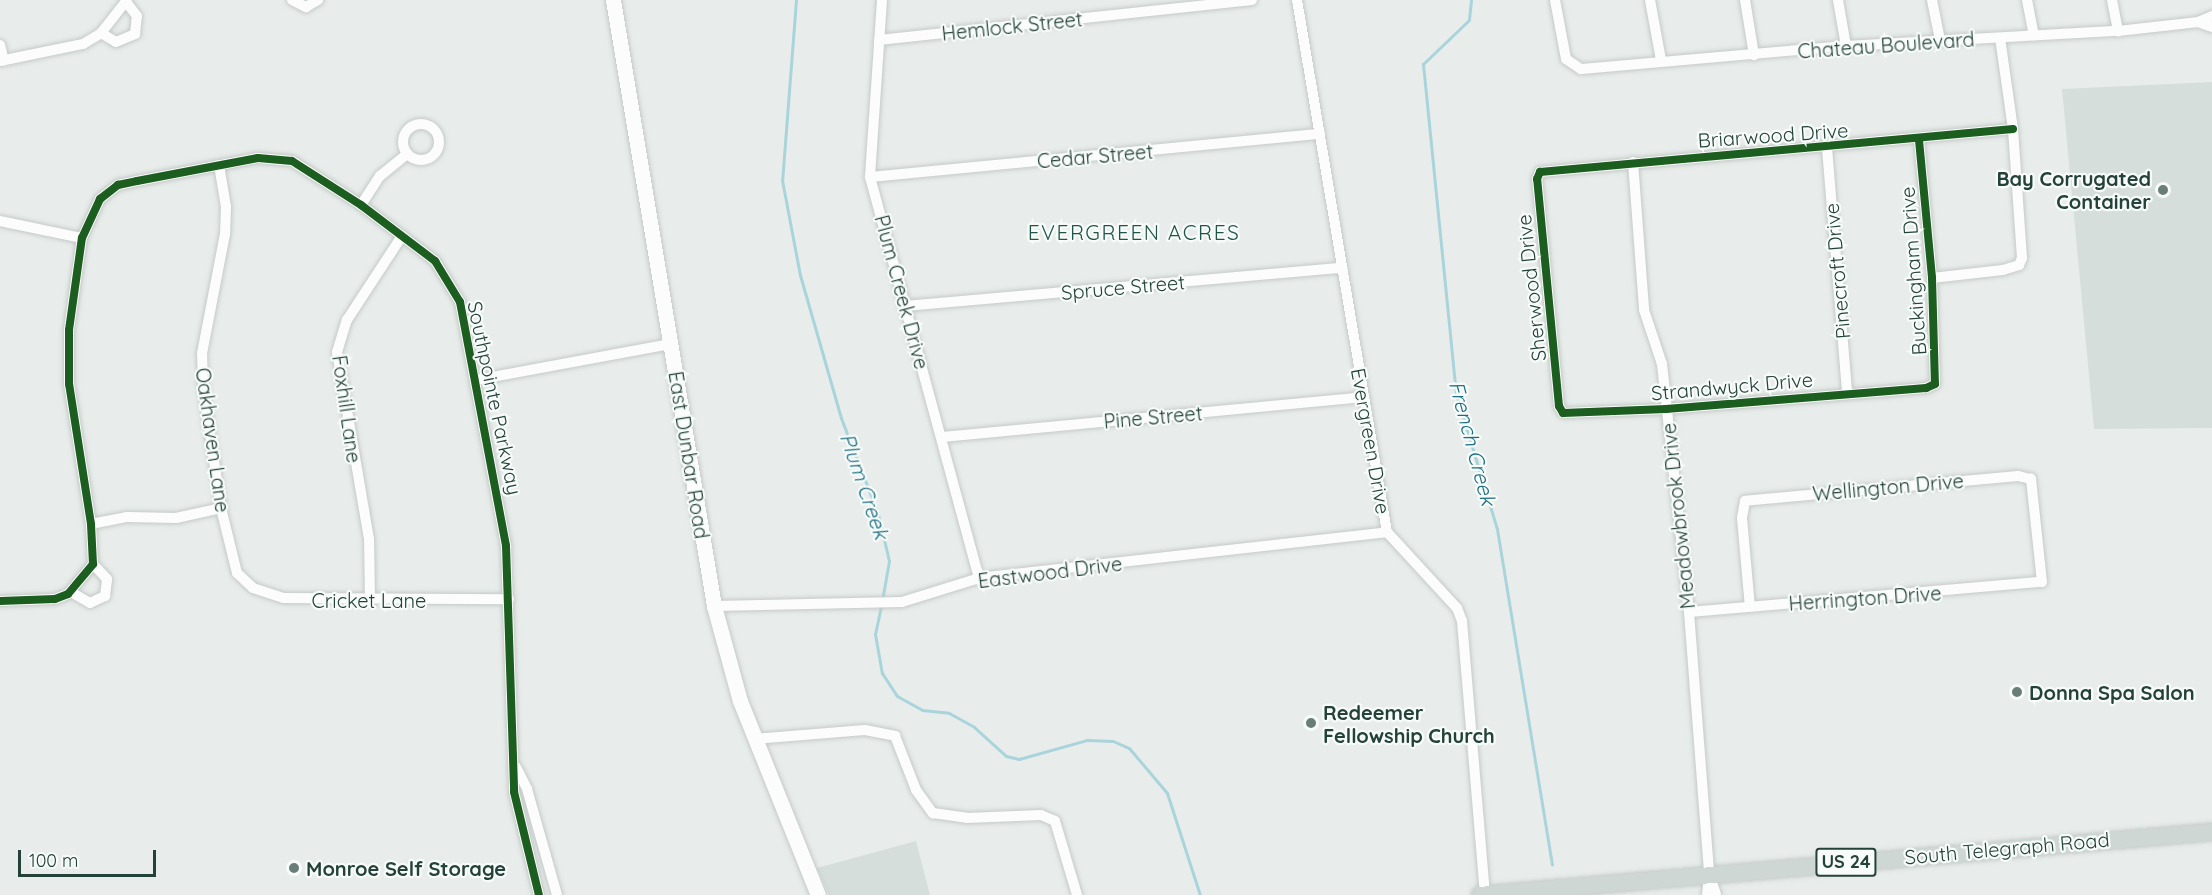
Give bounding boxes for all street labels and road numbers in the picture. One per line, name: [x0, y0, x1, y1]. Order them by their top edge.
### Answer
street label: Hemlock Street: [940, 7, 1084, 45]
street label: Chateau Boulevard: [1797, 27, 1975, 63]
street label: Briarwood Drive: [1697, 118, 1849, 152]
street label: Cedar Street: [1036, 139, 1154, 173]
street label: Buckingham Drive: [1895, 186, 1931, 356]
street label: Pinecroft Drive: [1819, 202, 1855, 340]
street label: Plum Creek Drive: [870, 212, 934, 372]
street label: Sherwood Drive: [1511, 213, 1551, 363]
street label: Spruce Street: [1060, 270, 1186, 304]
street label: Southpointe Parkway: [463, 299, 527, 497]
street label: Foxhill Lane: [328, 354, 366, 464]
street label: Oakhaven Lane: [191, 366, 235, 514]
street label: Evergreen Drive: [1346, 366, 1396, 516]
street label: Strandwyck Drive: [1650, 367, 1814, 405]
street label: East Dunbar Road: [664, 369, 714, 541]
street label: Pine Street: [1103, 401, 1203, 433]
street label: Meadowbrook Drive: [1656, 422, 1700, 610]
street label: Wellington Drive: [1811, 468, 1965, 506]
street label: Eastwood Drive: [976, 551, 1124, 593]
street label: Herrington Drive: [1788, 581, 1942, 615]
street label: Cricket Lane: [312, 588, 426, 612]
street label: South Telegraph Road: [1904, 827, 2110, 869]
road number: US 24: [1814, 847, 1878, 877]

